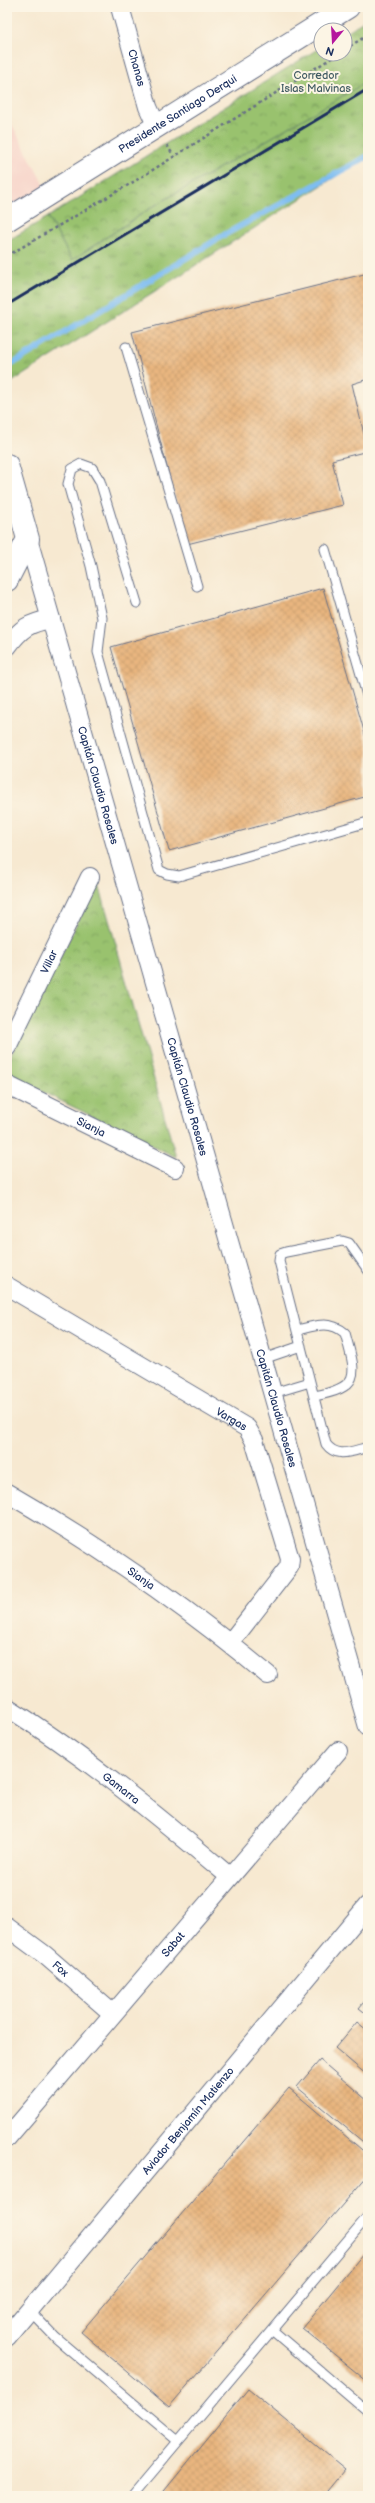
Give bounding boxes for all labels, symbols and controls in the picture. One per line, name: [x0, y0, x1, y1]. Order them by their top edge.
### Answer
north arrow: [313, 22, 353, 62]
text: N: [324, 44, 336, 58]
street label: Chanas: [126, 48, 149, 88]
park label: Corredor Islas Malvinas: [281, 69, 351, 95]
street label: Presidente Santiago Derqui: [116, 72, 239, 155]
street label: Capitán Claudio Rosales: [75, 724, 122, 846]
street label: Villar: [37, 947, 60, 975]
street label: Capitán Claudio Rosales: [164, 1036, 211, 1158]
street label: Sianja: [75, 1114, 108, 1139]
street label: Capitán Claudio Rosales: [254, 1347, 300, 1469]
street label: Vargas: [214, 1405, 250, 1433]
street label: Sianja: [125, 1564, 158, 1592]
street label: Gamarra: [100, 1769, 142, 1807]
street label: Sabat: [158, 1929, 187, 1959]
street label: Fox: [50, 1958, 72, 1979]
street label: Aviador Benjamín Matienzo: [139, 2064, 236, 2177]

